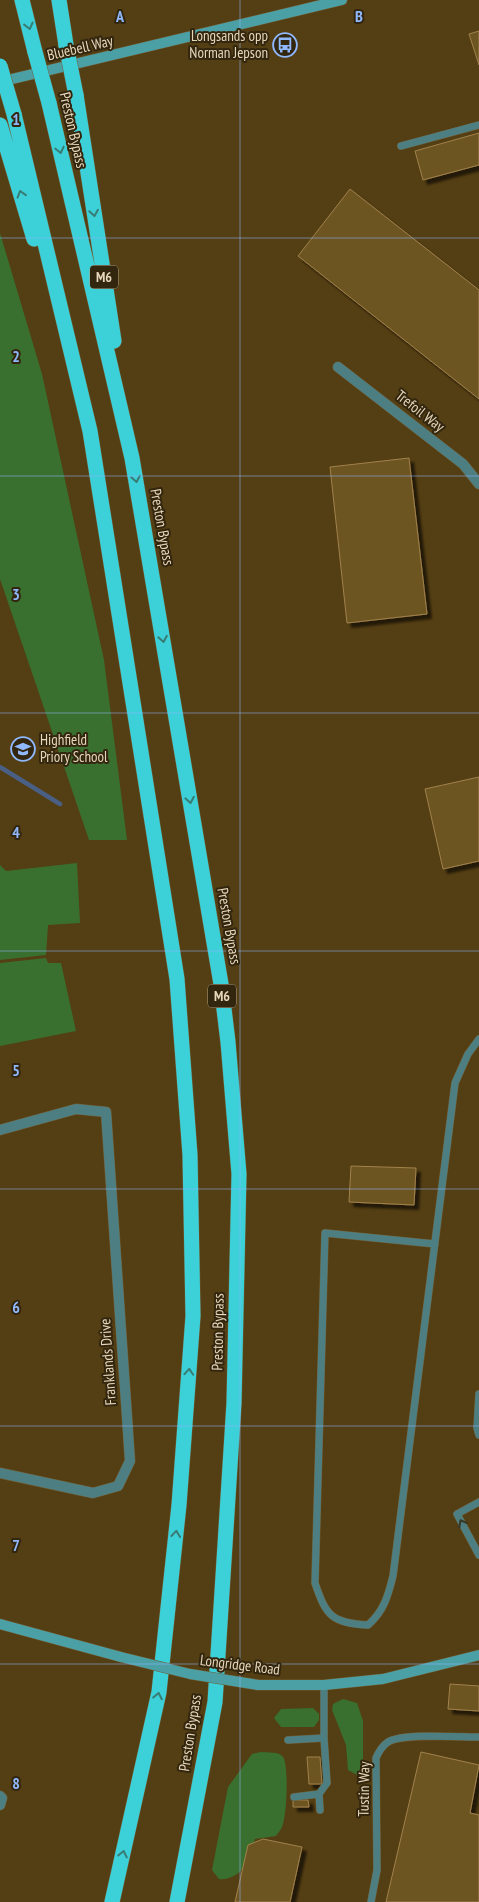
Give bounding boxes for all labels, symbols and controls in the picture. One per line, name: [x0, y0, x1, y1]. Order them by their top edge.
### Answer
text: A: [115, 6, 125, 26]
text: B: [355, 6, 363, 26]
one-way arrow: [23, 22, 34, 31]
place label: Longsands opp Norman Jepson: [189, 26, 268, 62]
street label: Bluebell Way: [45, 31, 115, 64]
bus stop icon: Longsands opp Norman Jepson: [272, 32, 298, 58]
street label: Preston Bypass: [56, 90, 91, 170]
text: 1: [12, 109, 20, 129]
one-way arrow: [54, 146, 65, 155]
one-way arrow: [16, 190, 26, 198]
one-way arrow: [88, 209, 99, 217]
road number: M6: [90, 266, 118, 288]
text: 2: [12, 346, 20, 366]
street label: Trefoil Way: [392, 386, 449, 436]
one-way arrow: [130, 475, 140, 483]
street label: Preston Bypass: [146, 487, 179, 567]
text: 3: [12, 584, 20, 604]
one-way arrow: [157, 635, 167, 644]
place label: Highfield Priory School: [40, 730, 108, 766]
school or university icon: Highfield Priory School: [10, 736, 36, 762]
one-way arrow: [184, 795, 194, 804]
text: 4: [12, 822, 20, 842]
street label: Preston Bypass: [213, 886, 246, 966]
road number: M6: [208, 984, 236, 1008]
text: 5: [12, 1060, 20, 1080]
street label: Preston Bypass: [207, 1293, 228, 1371]
text: 6: [12, 1297, 20, 1317]
street label: Franklands Drive: [95, 1318, 120, 1406]
one-way arrow: [183, 1368, 194, 1376]
one-way arrow: [458, 1520, 468, 1529]
one-way arrow: [170, 1530, 181, 1538]
text: 7: [12, 1535, 20, 1555]
street label: Longridge Road: [199, 1650, 281, 1679]
one-way arrow: [152, 1691, 162, 1700]
street label: Preston Bypass: [174, 1693, 205, 1773]
street label: Tustin Way: [354, 1761, 373, 1817]
text: 8: [12, 1773, 20, 1793]
one-way arrow: [117, 1850, 128, 1859]

